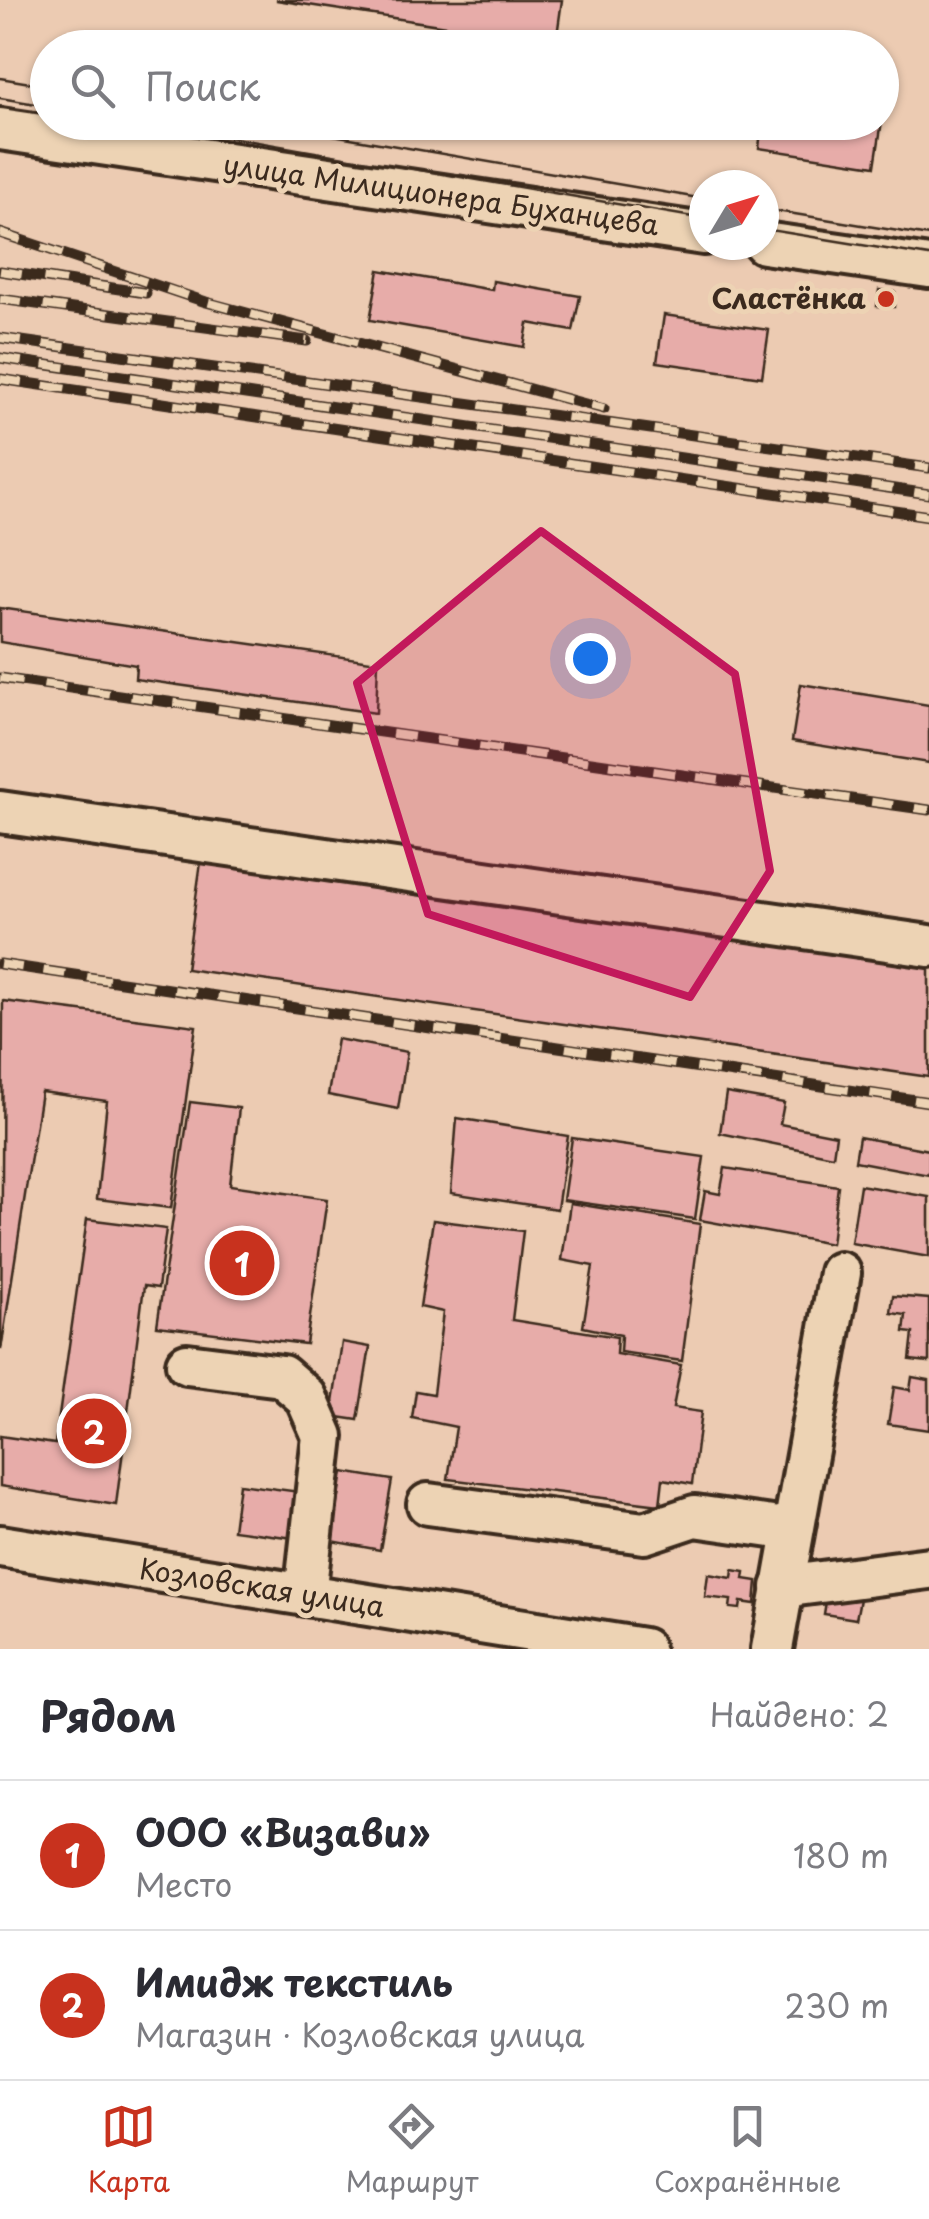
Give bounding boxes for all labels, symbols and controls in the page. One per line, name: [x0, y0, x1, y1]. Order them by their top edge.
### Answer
search box: [30, 30, 899, 140]
text: Поиск: [145, 57, 260, 114]
icon: search: [65, 58, 120, 113]
street label: улица Милиционера Буханцева: [221, 142, 662, 245]
north arrow: [689, 170, 779, 260]
place label: Сластёнка: [712, 276, 866, 319]
marker: Сластёнка: [875, 288, 897, 310]
your location: [565, 633, 616, 684]
pin: 1: [210, 1226, 274, 1300]
pin: 2: [62, 1394, 126, 1468]
street label: Козловская улица: [137, 1546, 388, 1627]
text: Рядом: [40, 1683, 177, 1746]
text: Найдено: 2: [710, 1690, 889, 1738]
text: ООО «Визави»: [135, 1803, 430, 1860]
text: 1: [65, 1831, 80, 1879]
text: 180 m: [793, 1831, 889, 1879]
text: Место: [135, 1860, 232, 1908]
text: Имидж текстиль: [135, 1953, 453, 2010]
text: 2: [61, 1981, 84, 2029]
text: 230 m: [784, 1981, 889, 2029]
text: Магазин · Козловская улица: [135, 2010, 584, 2058]
tab: Карта: [88, 2099, 170, 2202]
tab: Маршрут: [346, 2099, 478, 2202]
tab: Сохранённые: [654, 2099, 841, 2202]

